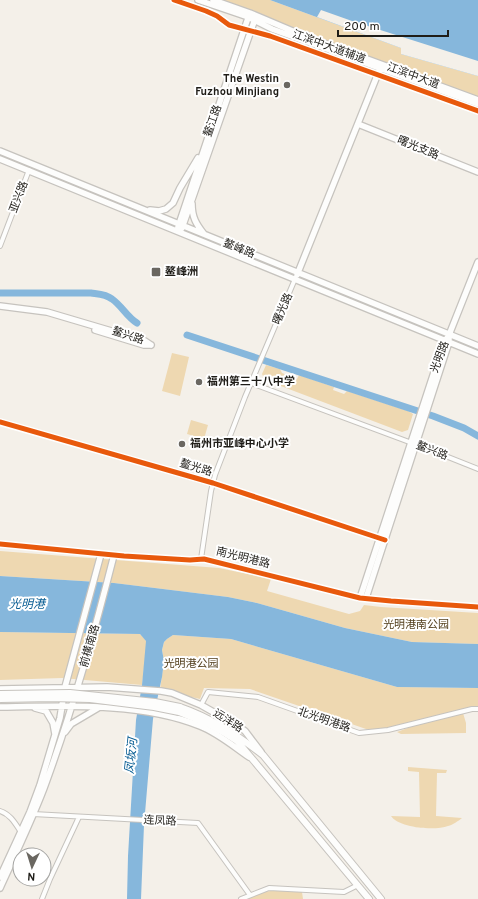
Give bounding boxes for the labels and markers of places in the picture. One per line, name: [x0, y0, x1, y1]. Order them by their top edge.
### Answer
place label: The Westin Fuzhou Minjiang: [195, 72, 279, 99]
marker: The Westin Fuzhou Minjiang: [282, 80, 292, 90]
place label: 鳌峰洲: [165, 265, 198, 279]
marker: 鳌峰洲: [150, 266, 162, 278]
place label: 福州第三十八中学: [207, 375, 295, 389]
marker: 福州第三十八中学: [194, 377, 204, 387]
place label: 福州市亚峰中心小学: [190, 437, 289, 451]
marker: 福州市亚峰中心小学: [177, 439, 187, 449]

